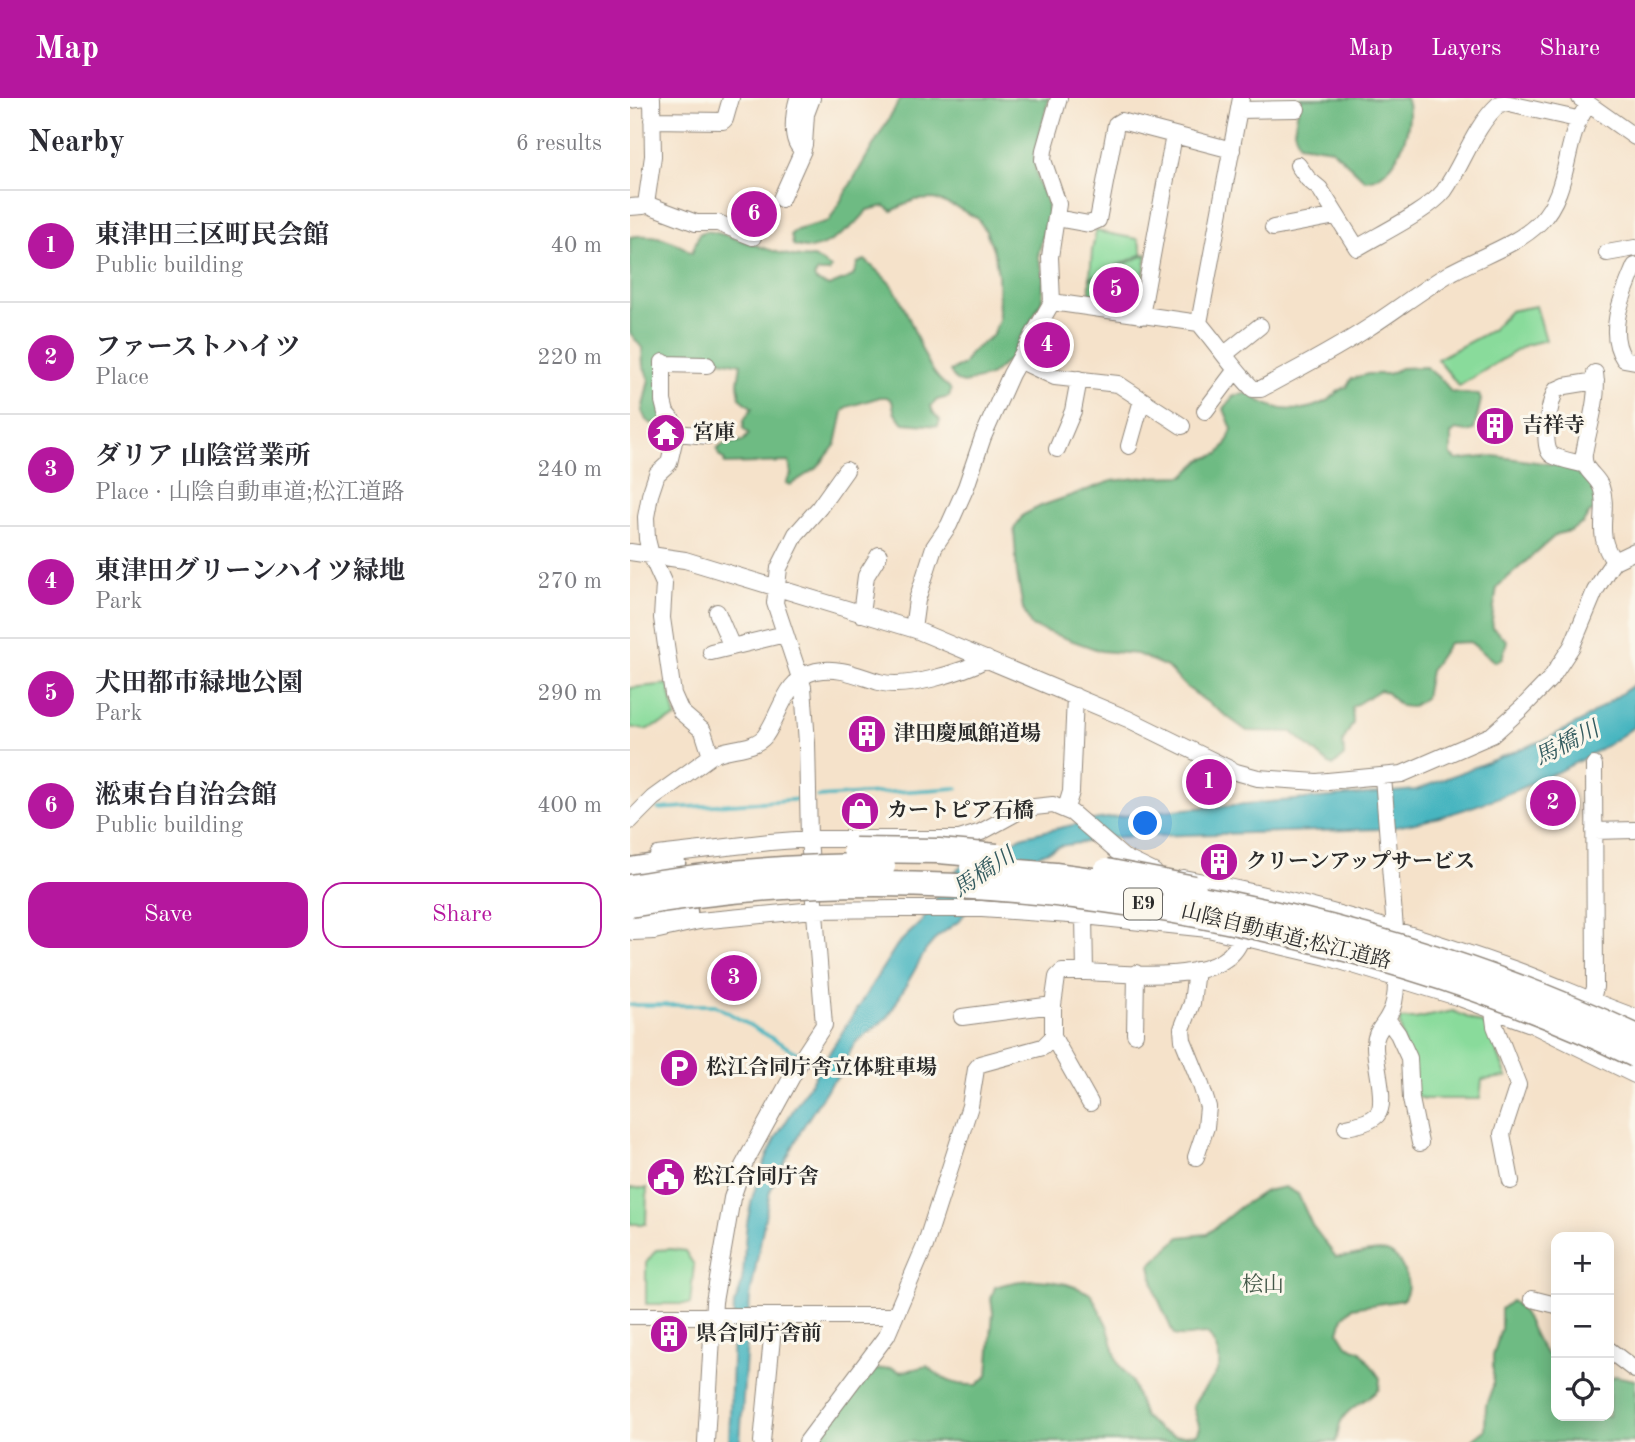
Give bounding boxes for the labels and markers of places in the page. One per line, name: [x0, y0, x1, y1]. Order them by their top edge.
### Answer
pin: 6: [731, 188, 777, 240]
pin: 5: [1093, 264, 1139, 316]
pin: 4: [1024, 319, 1070, 371]
building icon: 吉祥寺: [1474, 405, 1516, 447]
temple icon: 宮庫: [645, 412, 687, 454]
place label: 吉祥寺: [1522, 414, 1585, 437]
place label: 宮庫: [693, 421, 735, 444]
building icon: 津田慶風館道場: [846, 713, 888, 755]
place label: 津田慶風館道場: [894, 721, 1041, 745]
pin: 1: [1186, 756, 1232, 808]
pin: 2: [1530, 777, 1576, 829]
shop icon: カートピア石橋: [839, 790, 881, 832]
place label: カートピア石橋: [887, 799, 1034, 822]
building icon: クリーンアップサービス: [1198, 841, 1240, 883]
place label: クリーンアップサービス: [1246, 850, 1475, 873]
pin: 3: [711, 952, 757, 1004]
parking icon: 松江合同庁舎立体駐車場: [658, 1047, 700, 1089]
place label: 松江合同庁舎立体駐車場: [706, 1055, 937, 1079]
public building icon: 松江合同庁舎: [645, 1156, 687, 1198]
place label: 松江合同庁舎: [693, 1164, 819, 1188]
building icon: 県合同庁舎前: [648, 1313, 690, 1355]
place label: 県合同庁舎前: [696, 1322, 822, 1345]

